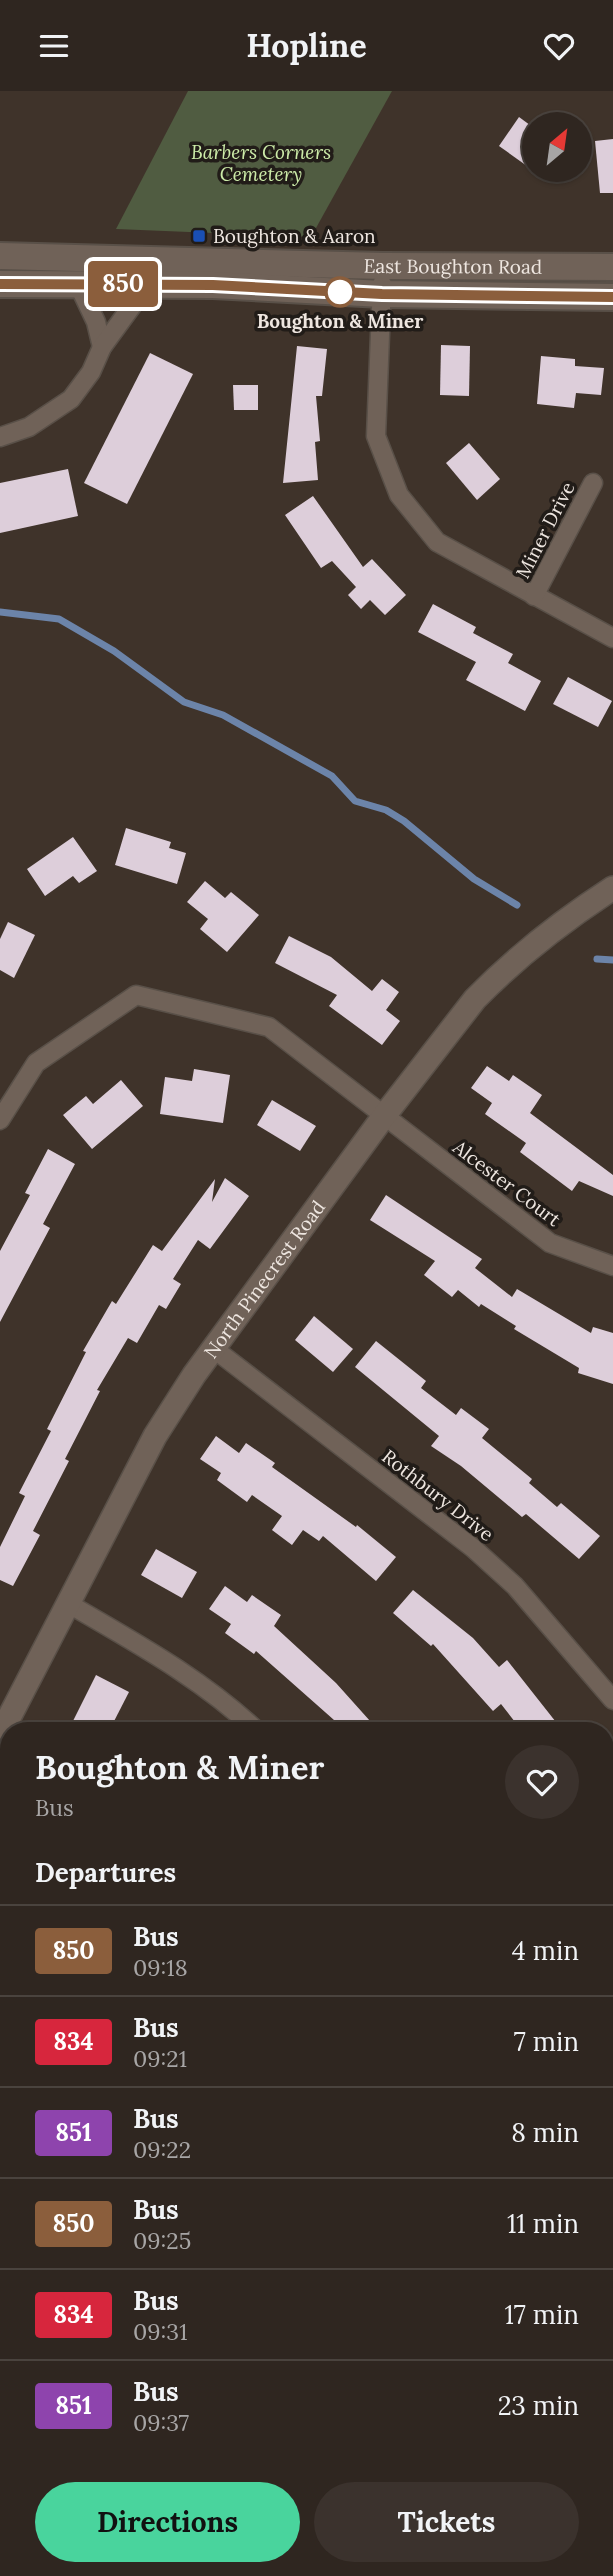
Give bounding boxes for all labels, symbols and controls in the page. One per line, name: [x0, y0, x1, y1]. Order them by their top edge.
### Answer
text: Hopline: [246, 25, 367, 66]
icon: menu: [35, 27, 73, 65]
icon: heart: [540, 27, 578, 65]
north arrow: [522, 112, 592, 182]
map controls: [522, 112, 592, 182]
park label: Barbers Corners Cemetery: [191, 140, 331, 186]
place label: Boughton & Aaron: [213, 224, 376, 248]
marker: Boughton & Aaron: [191, 228, 207, 244]
street label: East Boughton Road: [363, 253, 542, 279]
line badge: 850: [83, 261, 163, 307]
text: 850: [102, 268, 144, 299]
marker: Boughton & Miner: [325, 277, 355, 307]
place label: Boughton & Miner: [257, 309, 423, 333]
street label: Miner Drive: [510, 478, 580, 582]
street label: Alcester Court: [448, 1134, 566, 1232]
street label: North Pinecrest Road: [198, 1196, 330, 1363]
street label: Rothbury Drive: [377, 1444, 499, 1546]
button: heart: [505, 1745, 579, 1819]
text: Boughton & Miner: [35, 1746, 324, 1788]
text: Bus: [35, 1793, 74, 1822]
text: Departures: [35, 1856, 176, 1889]
text: Bus: [133, 1920, 179, 1953]
text: 4 min: [512, 1934, 579, 1967]
text: 850: [53, 1935, 94, 1966]
text: 09:18: [133, 1953, 188, 1982]
text: Bus: [133, 2011, 179, 2044]
text: 7 min: [514, 2025, 579, 2058]
text: 834: [53, 2026, 94, 2057]
text: 09:21: [133, 2044, 187, 2073]
text: Bus: [133, 2102, 179, 2135]
text: 8 min: [511, 2116, 579, 2149]
text: 851: [55, 2117, 92, 2148]
text: 09:22: [133, 2135, 191, 2164]
text: Bus: [133, 2193, 179, 2226]
text: 11 min: [507, 2207, 579, 2240]
text: 850: [53, 2208, 94, 2239]
text: 09:25: [133, 2226, 191, 2255]
text: Bus: [133, 2284, 179, 2317]
text: 17 min: [504, 2298, 579, 2331]
text: 834: [53, 2299, 94, 2330]
text: 09:31: [133, 2317, 188, 2346]
text: Bus: [133, 2375, 179, 2408]
text: 23 min: [498, 2389, 579, 2422]
text: 851: [55, 2390, 92, 2421]
text: 09:37: [133, 2408, 189, 2437]
button: Directions: [35, 2482, 300, 2562]
button: Tickets: [314, 2482, 579, 2562]

